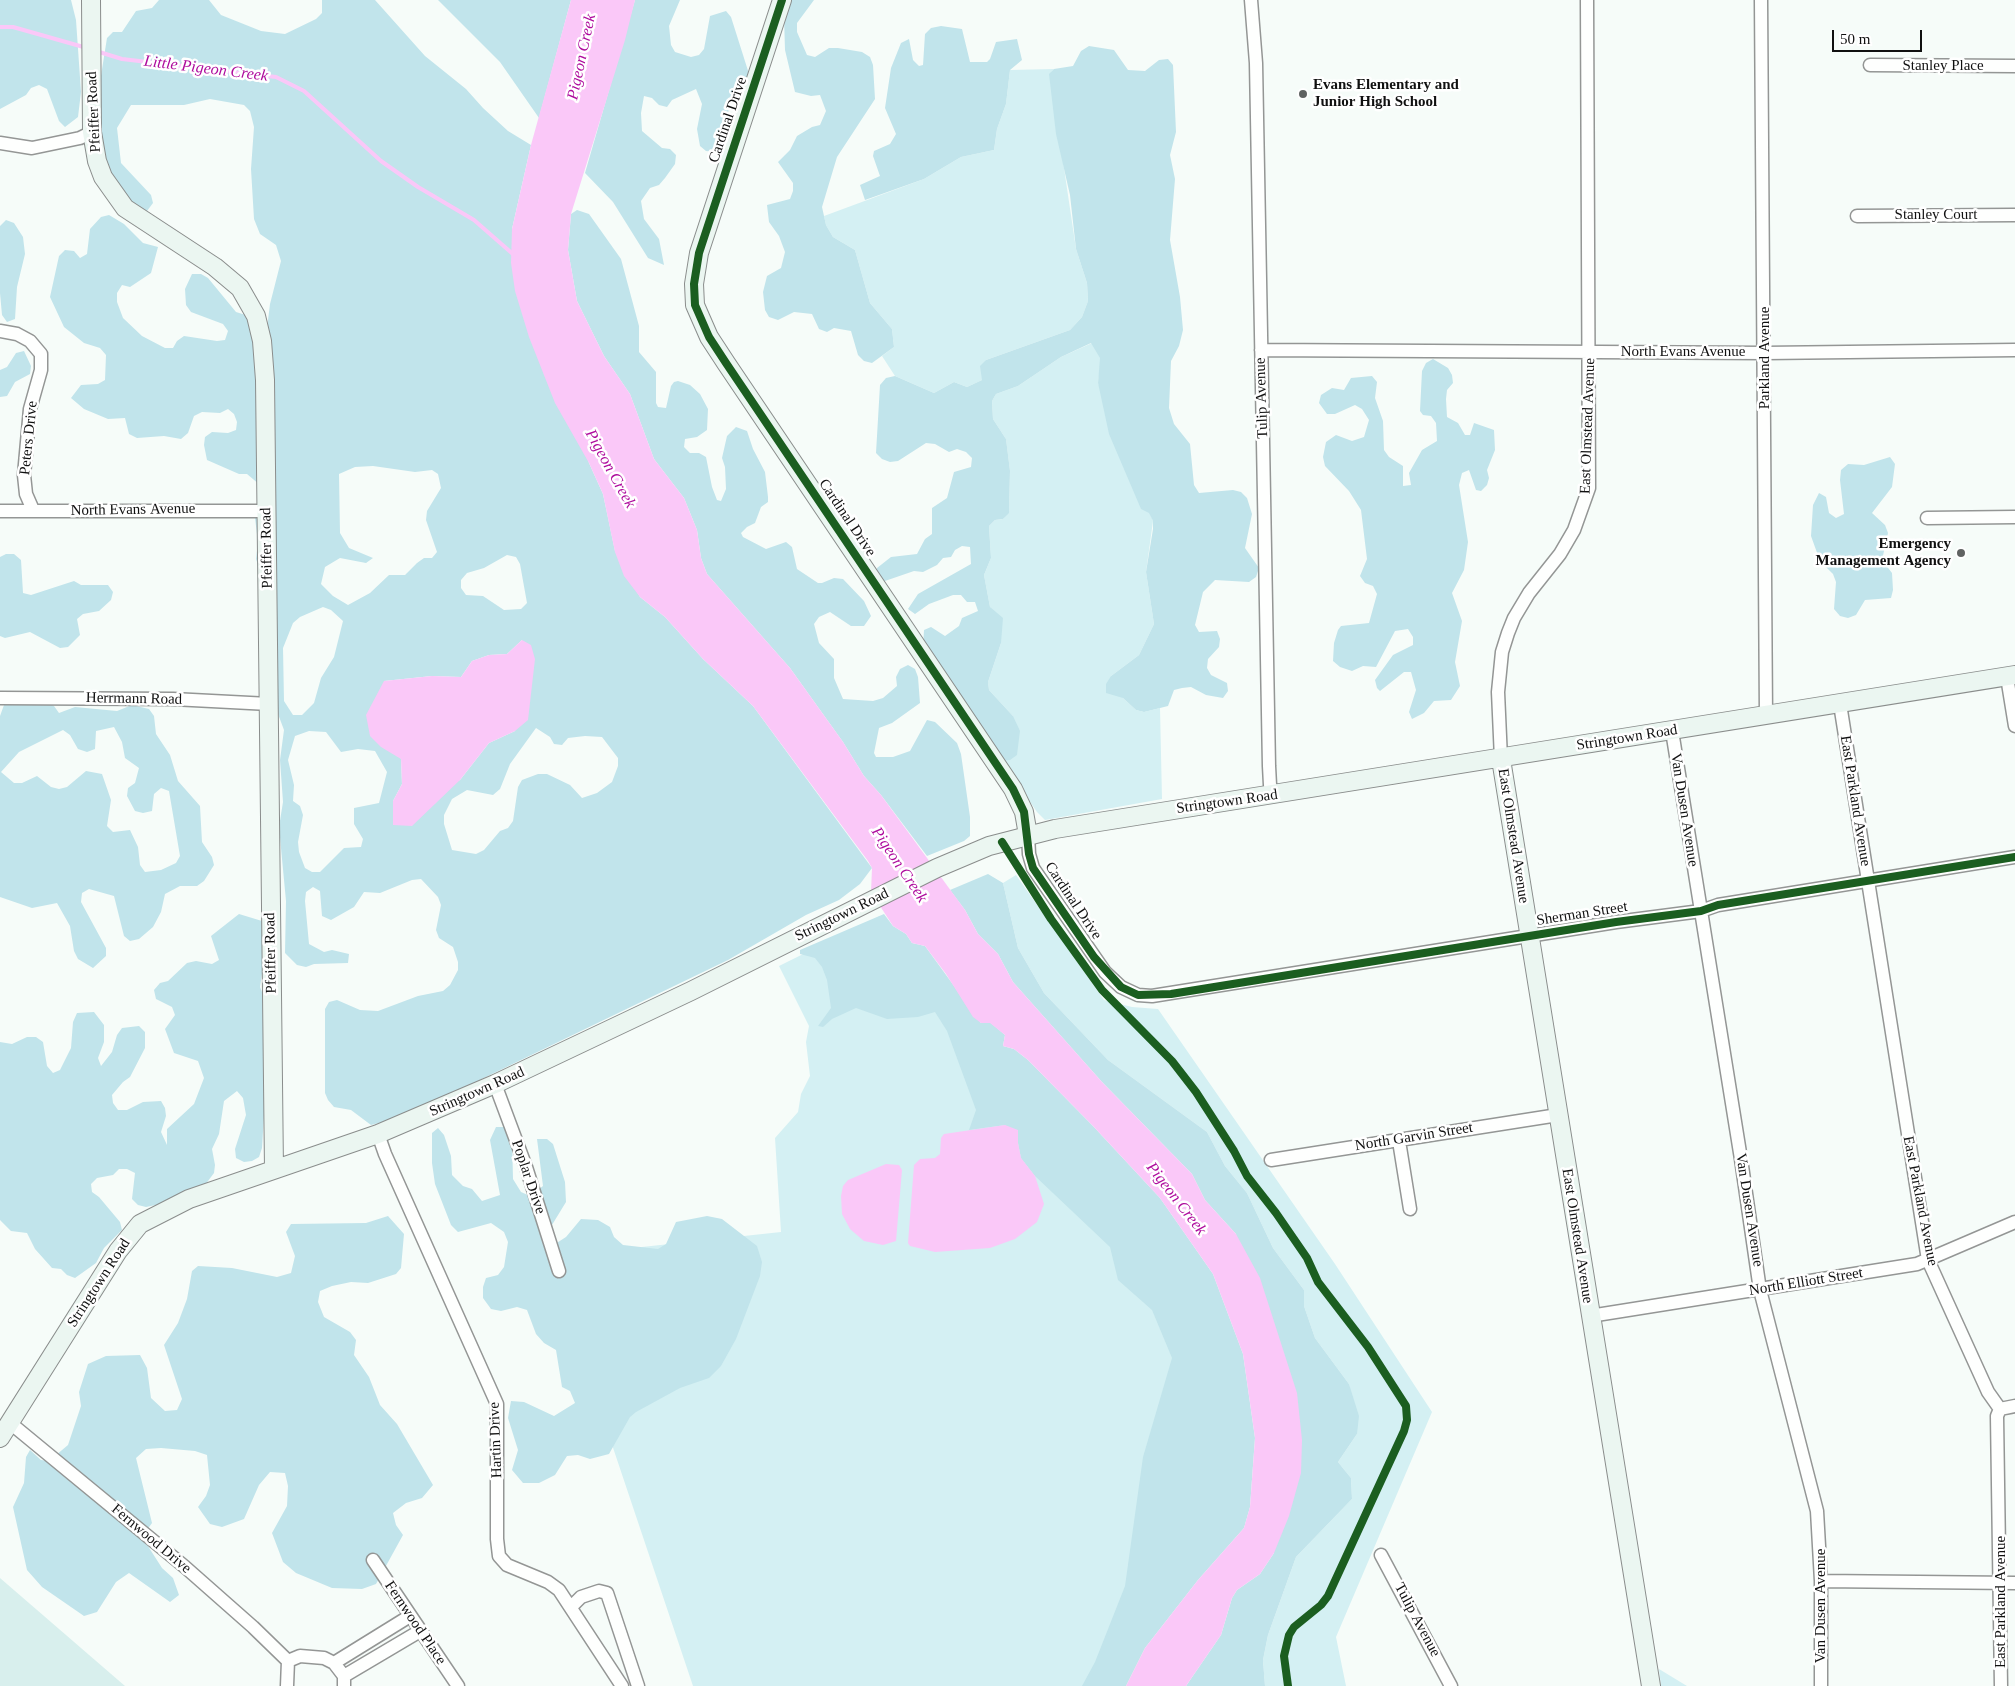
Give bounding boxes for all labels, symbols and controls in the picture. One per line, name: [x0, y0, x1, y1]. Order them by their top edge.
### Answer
water label: Pigeon Creek: [564, 12, 600, 102]
scale bar: [1835, 20, 1925, 52]
text: 50 m: [1840, 31, 1870, 47]
water label: Little Pigeon Creek: [143, 52, 269, 86]
street label: Stanley Place: [1902, 57, 1984, 75]
street label: Pfeiffer Road: [83, 71, 105, 153]
street label: Cardinal Drive: [705, 75, 751, 165]
place label: Evans Elementary and Junior High School: [1313, 76, 1459, 111]
marker: Evans Elementary and Junior High School: [1297, 88, 1309, 100]
street label: Stanley Court: [1895, 206, 1977, 224]
street label: Parkland Avenue: [1756, 307, 1774, 409]
street label: North Evans Avenue: [1621, 343, 1745, 361]
street label: Tulip Avenue: [1252, 357, 1272, 439]
street label: East Olmstead Avenue: [1577, 358, 1599, 494]
street label: Peters Drive: [16, 400, 42, 476]
water label: Pigeon Creek: [581, 426, 639, 512]
street label: Cardinal Drive: [814, 476, 880, 560]
street label: North Evans Avenue: [71, 500, 195, 520]
street label: Pfeiffer Road: [257, 507, 277, 589]
place label: Emergency Management Agency: [1816, 535, 1951, 570]
marker: Emergency Management Agency: [1955, 547, 1967, 559]
street label: Herrmann Road: [86, 689, 182, 709]
street label: Stringtown Road: [1575, 721, 1679, 755]
street label: East Parkland Avenue: [1836, 734, 1874, 868]
street label: Van Dusen Avenue: [1666, 752, 1702, 868]
street label: East Olmstead Avenue: [1493, 767, 1533, 905]
street label: Stringtown Road: [1175, 786, 1279, 818]
water label: Pigeon Creek: [867, 824, 931, 906]
street label: Cardinal Drive: [1040, 859, 1106, 943]
street label: Stringtown Road: [792, 885, 892, 945]
street label: Sherman Street: [1535, 898, 1629, 930]
street label: Pfeiffer Road: [261, 912, 281, 994]
street label: Stringtown Road: [427, 1063, 527, 1121]
street label: North Garvin Street: [1354, 1119, 1474, 1155]
street label: East Parkland Avenue: [1899, 1134, 1941, 1268]
street label: Poplar Drive: [507, 1138, 549, 1216]
street label: Van Dusen Avenue: [1731, 1152, 1767, 1268]
water label: Pigeon Creek: [1142, 1159, 1210, 1239]
street label: East Olmstead Avenue: [1557, 1167, 1597, 1305]
street label: Stringtown Road: [64, 1235, 134, 1331]
street label: North Elliott Street: [1748, 1264, 1864, 1300]
street label: Hartin Drive: [486, 1402, 506, 1478]
street label: Fernwood Drive: [107, 1500, 195, 1578]
street label: East Parkland Avenue: [1992, 1536, 2010, 1668]
street label: Van Dusen Avenue: [1812, 1549, 1830, 1663]
street label: Fernwood Place: [380, 1578, 450, 1668]
street label: Tulip Avenue: [1390, 1580, 1444, 1660]

